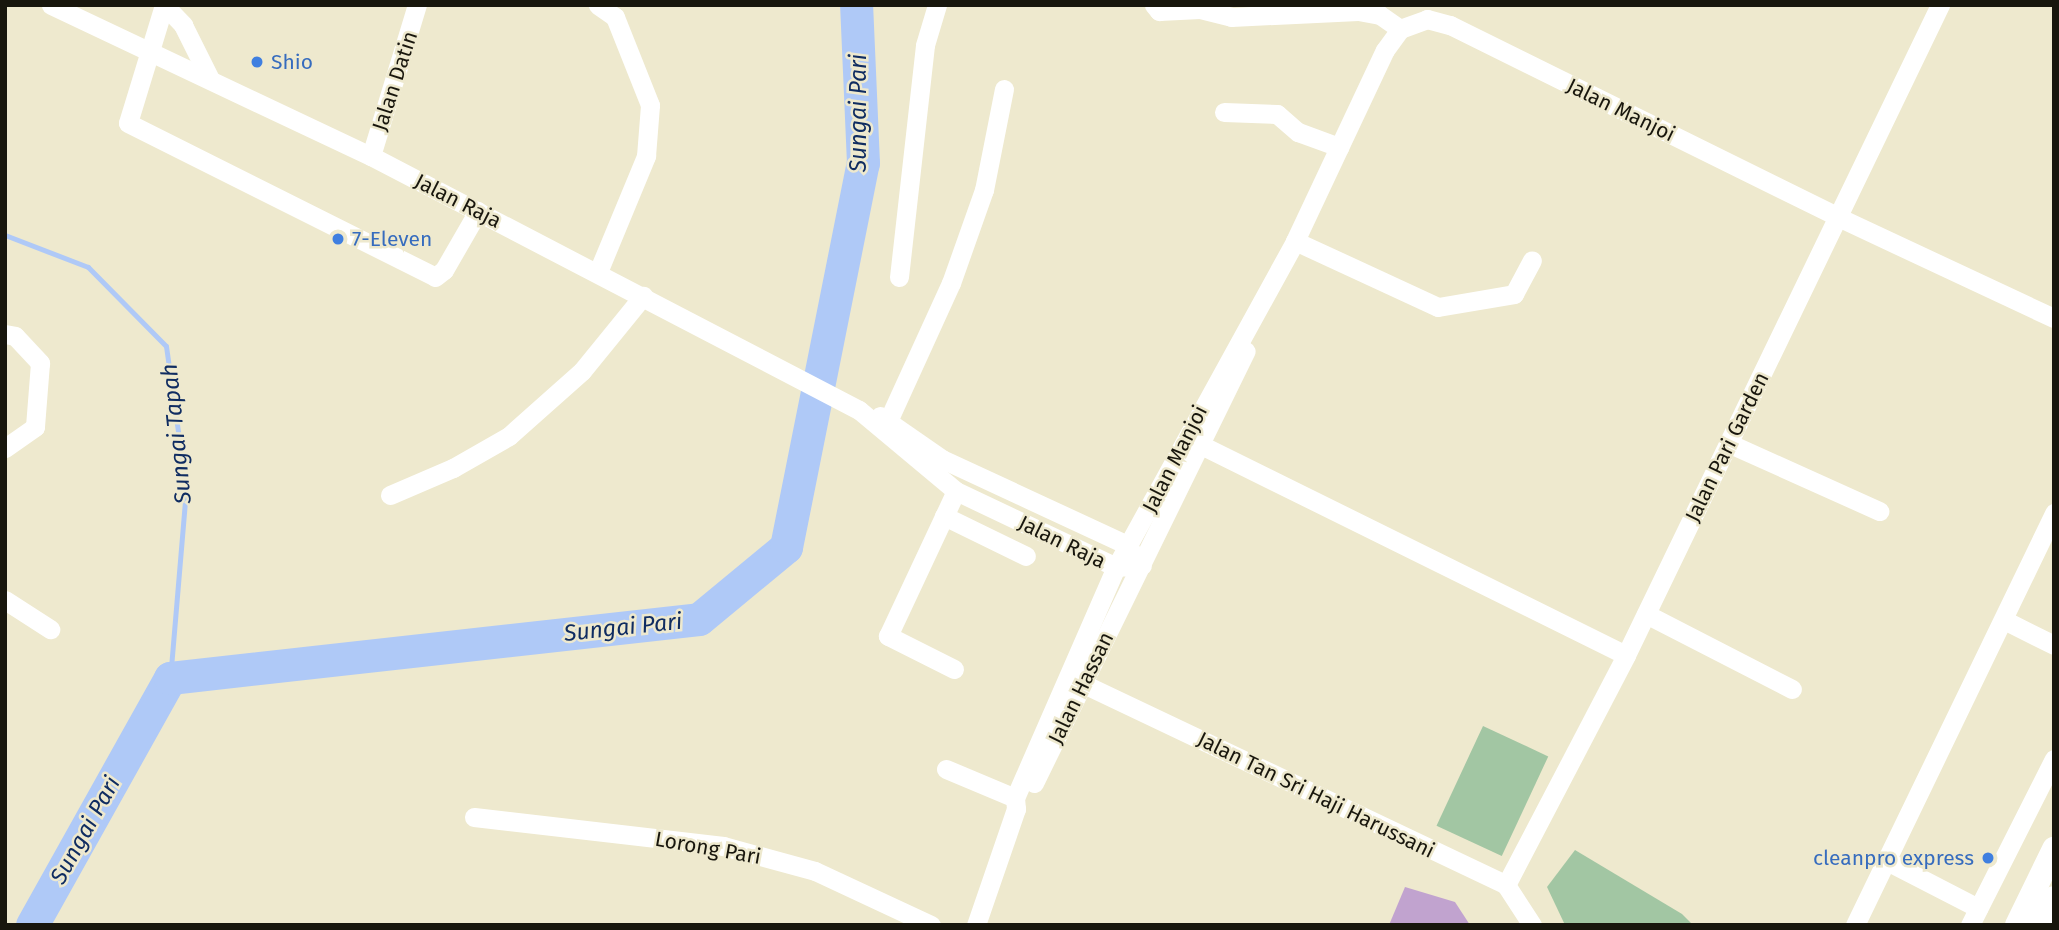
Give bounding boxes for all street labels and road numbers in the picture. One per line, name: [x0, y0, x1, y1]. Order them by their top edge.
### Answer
street label: Jalan Datin: [367, 28, 423, 134]
street label: Jalan Manjoi: [1563, 73, 1679, 147]
street label: Jalan Raja: [410, 168, 506, 234]
street label: Jalan Pari Garden: [1680, 368, 1774, 526]
street label: Jalan Manjoi: [1137, 401, 1213, 517]
street label: Jalan Raja: [1014, 510, 1110, 574]
street label: Jalan Hassan: [1043, 628, 1119, 748]
street label: Jalan Tan Sri Haji Harussani: [1193, 727, 1439, 863]
street label: Lorong Pari: [653, 826, 763, 870]

